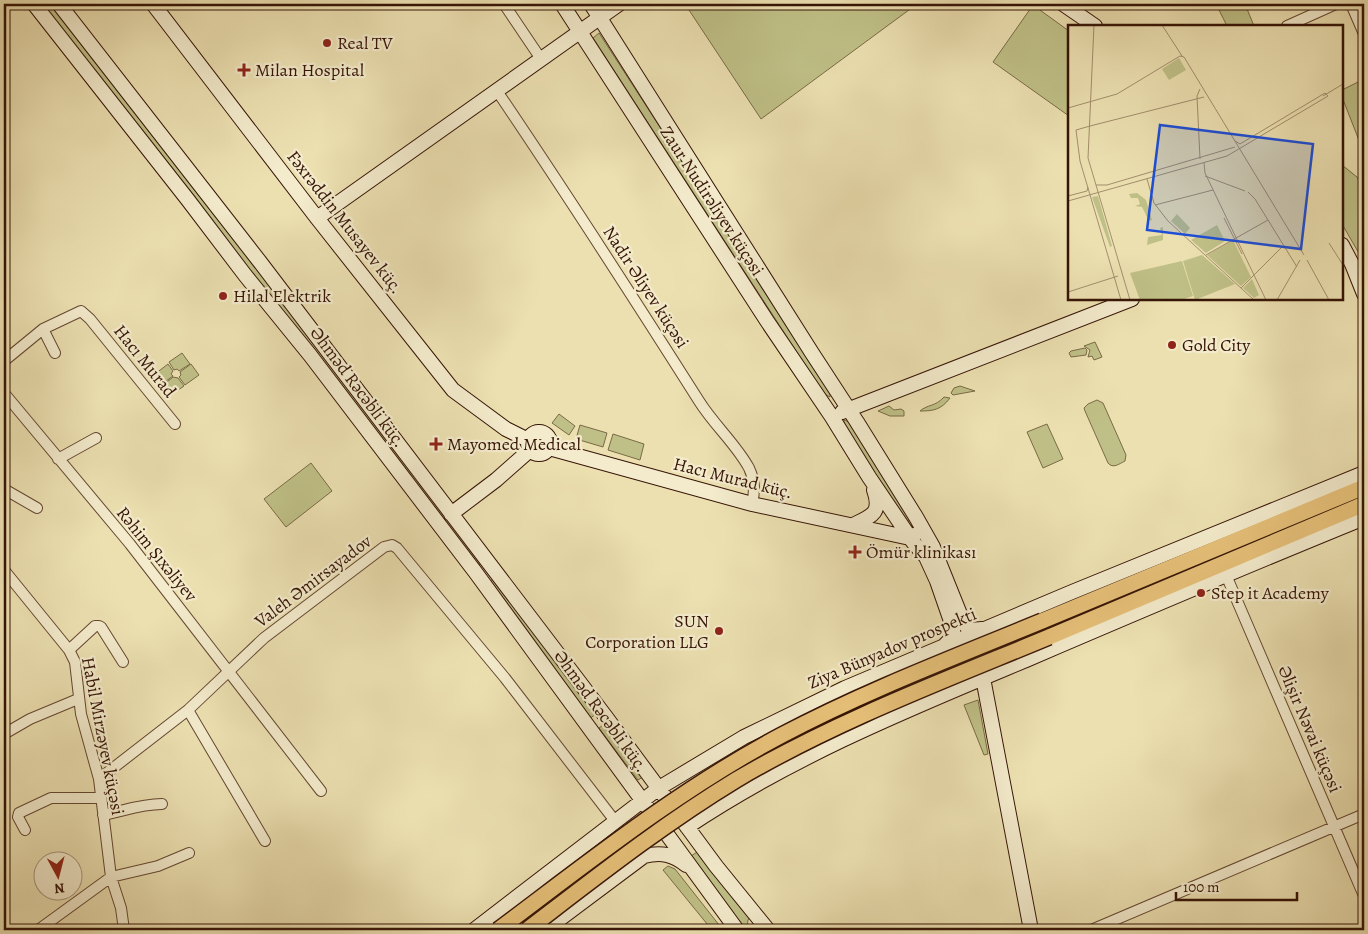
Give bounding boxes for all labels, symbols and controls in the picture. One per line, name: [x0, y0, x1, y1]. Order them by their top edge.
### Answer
inset map: [1068, 25, 1343, 300]
place label: Real TV: [337, 31, 393, 55]
marker: Real TV: [321, 37, 333, 49]
place label: Milan Hospital: [255, 58, 365, 82]
marker: Milan Hospital: [237, 63, 251, 77]
street label: Zaur Nudirəliyev küçəsi: [654, 121, 770, 281]
street label: Fəxrəddin Musayev küç.: [281, 145, 409, 299]
street label: Nadir Əliyev küçəsi: [597, 221, 695, 353]
place label: Hilal Elektrik: [233, 284, 331, 308]
marker: Hilal Elektrik: [217, 290, 229, 302]
street label: Hacı Murad: [108, 320, 182, 403]
street label: Əhməd Rəcəbli küç.: [305, 322, 411, 452]
place label: Gold City: [1182, 333, 1251, 357]
marker: Gold City: [1166, 339, 1178, 351]
place label: Mayomed Medical: [447, 432, 582, 456]
marker: Mayomed Medical: [429, 437, 443, 451]
street label: Hacı Murad küç.: [671, 452, 795, 504]
street label: Rəhim Şıxəliyev: [111, 501, 203, 607]
street label: Valeh Əmirsayadov: [249, 529, 377, 633]
place label: Ömür klinikası: [866, 540, 976, 564]
marker: Ömür klinikası: [848, 545, 862, 559]
place label: Step it Academy: [1211, 581, 1330, 605]
marker: Step it Academy: [1195, 587, 1207, 599]
street label: Ziya Bünyadov prospekti: [804, 602, 980, 694]
place label: SUN Corporation LLG: [585, 609, 709, 654]
marker: SUN Corporation LLG: [713, 625, 725, 637]
street label: Əhməd Rəcəbli küç.: [549, 645, 653, 777]
street label: Habil Mirzəyev küçəsi: [76, 655, 130, 817]
street label: Əlişir Nəvai küçəsi: [1272, 662, 1348, 796]
north arrow: [32, 852, 82, 902]
scale bar: [1176, 869, 1297, 901]
text: 100 m: [1183, 877, 1220, 897]
text: N: [53, 878, 66, 898]

